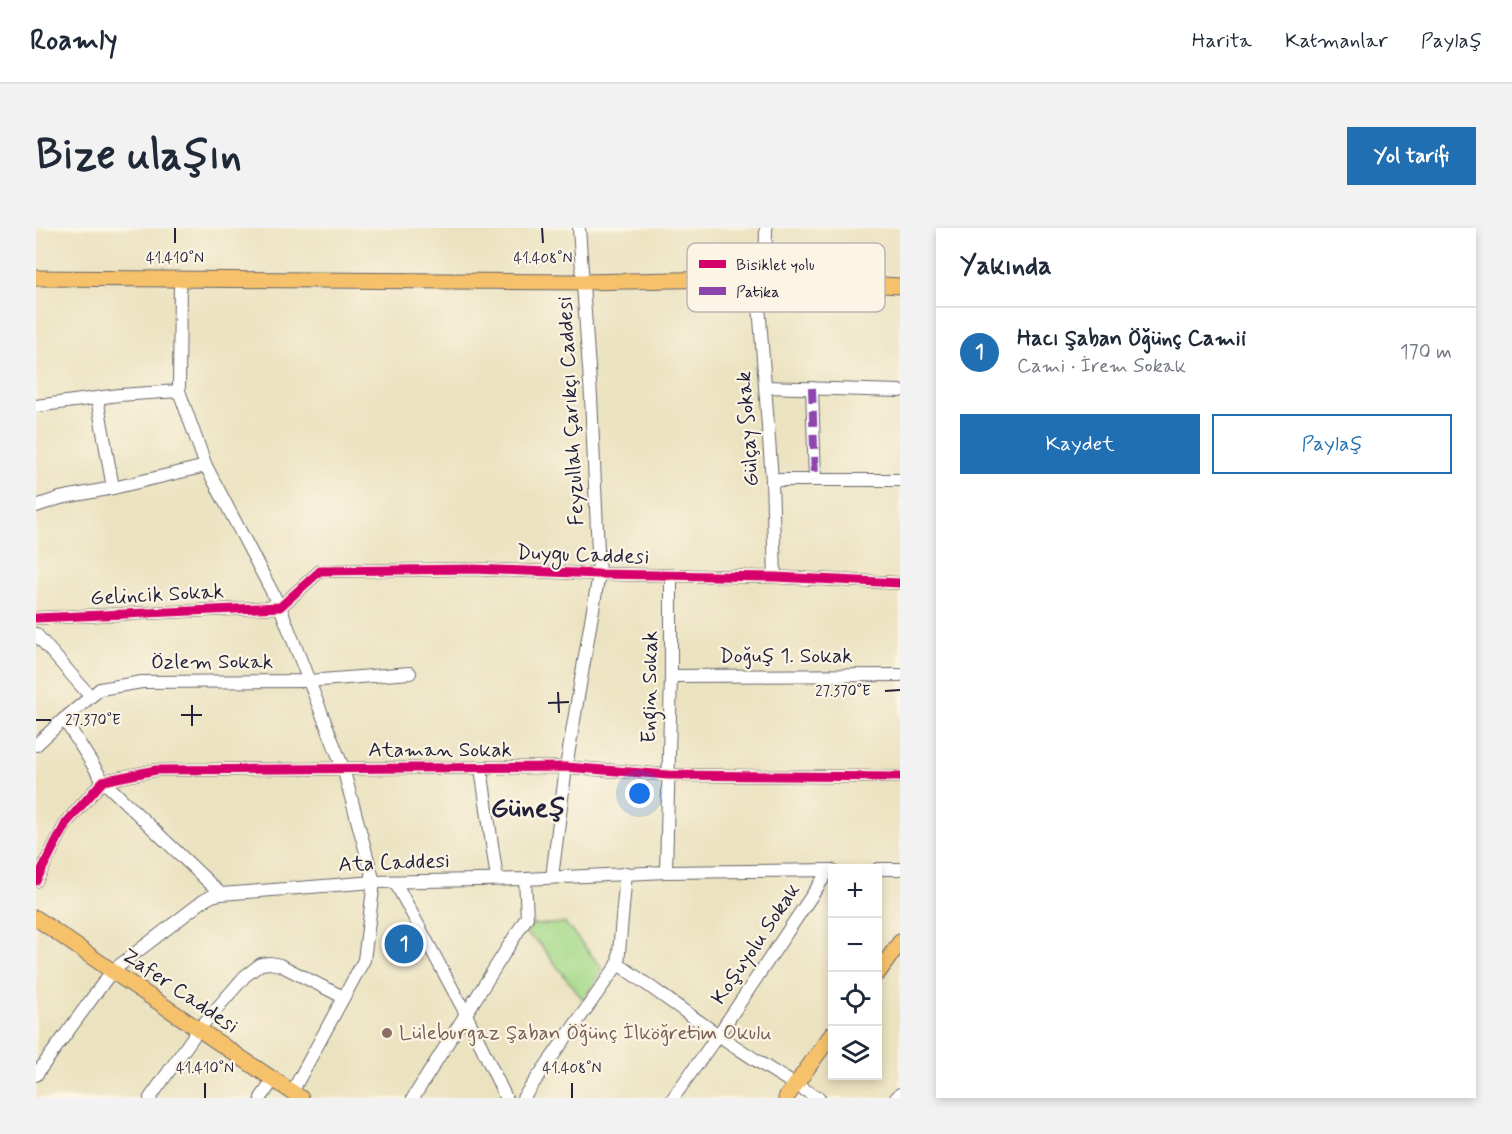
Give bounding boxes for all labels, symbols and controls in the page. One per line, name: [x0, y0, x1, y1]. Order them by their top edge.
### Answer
text: Roamly: [30, 23, 118, 60]
text: Harita: [1192, 27, 1252, 55]
text: Katmanlar: [1285, 27, 1388, 55]
text: Paylaş: [1421, 27, 1482, 55]
button: Yol tarifi: [1347, 127, 1476, 185]
text: Bize ulaşın: [36, 129, 242, 184]
legend: [687, 243, 885, 312]
text: 41.410°N: [146, 249, 204, 269]
text: 41.408°N: [513, 249, 573, 269]
text: Yakında: [960, 250, 1052, 284]
text: Bisiklet yolu: [736, 255, 815, 276]
text: Patika: [736, 282, 779, 303]
street label: Feyzullah Çarıkçı Caddesi: [551, 296, 591, 526]
text: Hacı Şaban Öğünç Camii: [1017, 325, 1246, 353]
text: 1: [975, 339, 984, 366]
text: 170 m: [1400, 339, 1452, 366]
text: Cami · İrem Sokak: [1017, 353, 1186, 380]
street label: Gülçay Sokak: [730, 370, 766, 488]
button: Kaydet: [960, 414, 1200, 474]
button: Paylaş: [1212, 414, 1452, 474]
street label: Duygu Caddesi: [516, 539, 650, 572]
street label: Gelincik Sokak: [90, 578, 224, 612]
street label: Engin Sokak: [635, 631, 667, 744]
street label: Doğuş 1. Sokak: [719, 642, 853, 670]
street label: Özlem Sokak: [151, 648, 273, 676]
text: 27.370°E: [815, 682, 871, 702]
text: 27.370°E: [65, 711, 121, 731]
street label: Ataman Sokak: [368, 736, 512, 764]
your location: [625, 779, 654, 808]
district label: Güneş: [491, 791, 565, 826]
street label: Ata Caddesi: [338, 847, 450, 879]
map controls: [828, 864, 882, 1080]
button: +: [828, 864, 882, 918]
street label: Koşuyolu Sokak: [705, 878, 807, 1010]
button: −: [828, 918, 882, 972]
pin: 1: [384, 922, 424, 966]
street label: Zafer Caddesi: [116, 942, 244, 1040]
button: locate: [828, 972, 882, 1026]
place label: Lüleburgaz Şaban Öğünç İlköğretim Okulu: [399, 1019, 772, 1047]
marker: Lüleburgaz Şaban Öğünç İlköğretim Okulu: [380, 1026, 394, 1040]
button: layers: [828, 1026, 882, 1080]
text: 41.410°N: [176, 1059, 234, 1079]
text: 41.408°N: [542, 1059, 602, 1079]

